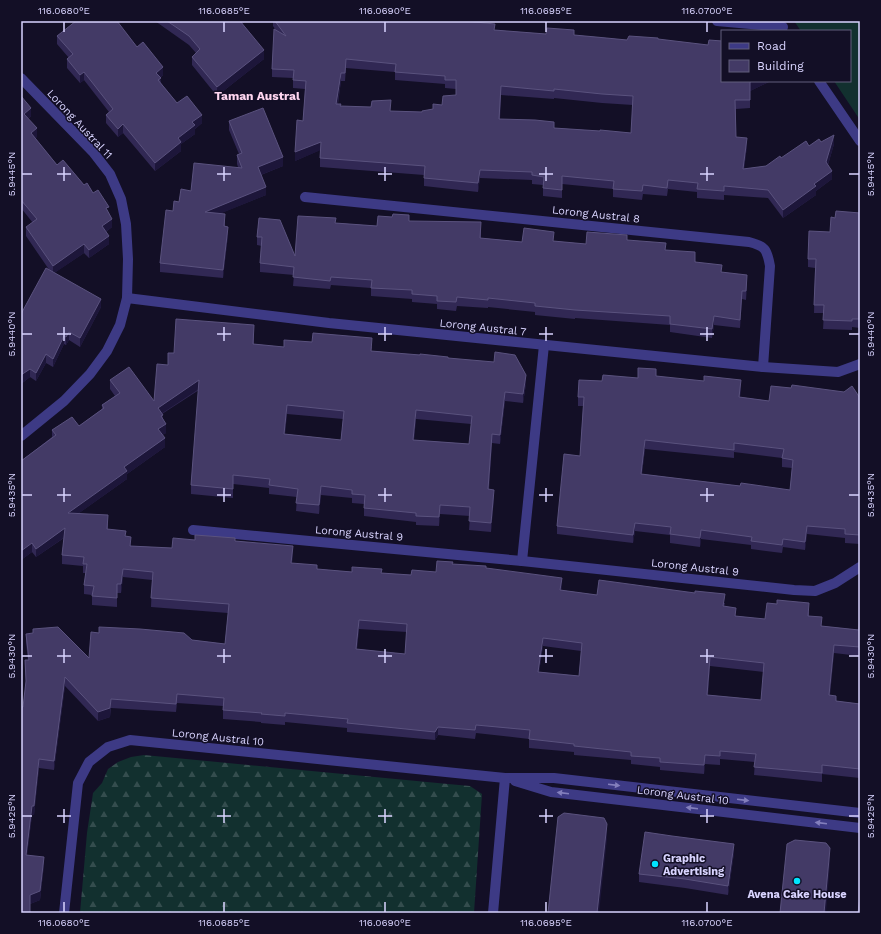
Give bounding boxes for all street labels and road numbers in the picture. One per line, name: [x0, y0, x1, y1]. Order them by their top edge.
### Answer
street label: Lorong Austral 11: [44, 87, 115, 162]
street label: Lorong Austral 8: [551, 203, 641, 226]
street label: Lorong Austral 7: [439, 316, 527, 339]
street label: Lorong Austral 9: [314, 523, 404, 544]
street label: Lorong Austral 9: [650, 556, 740, 579]
street label: Lorong Austral 10: [171, 726, 265, 749]
street label: Lorong Austral 10: [636, 783, 730, 808]

